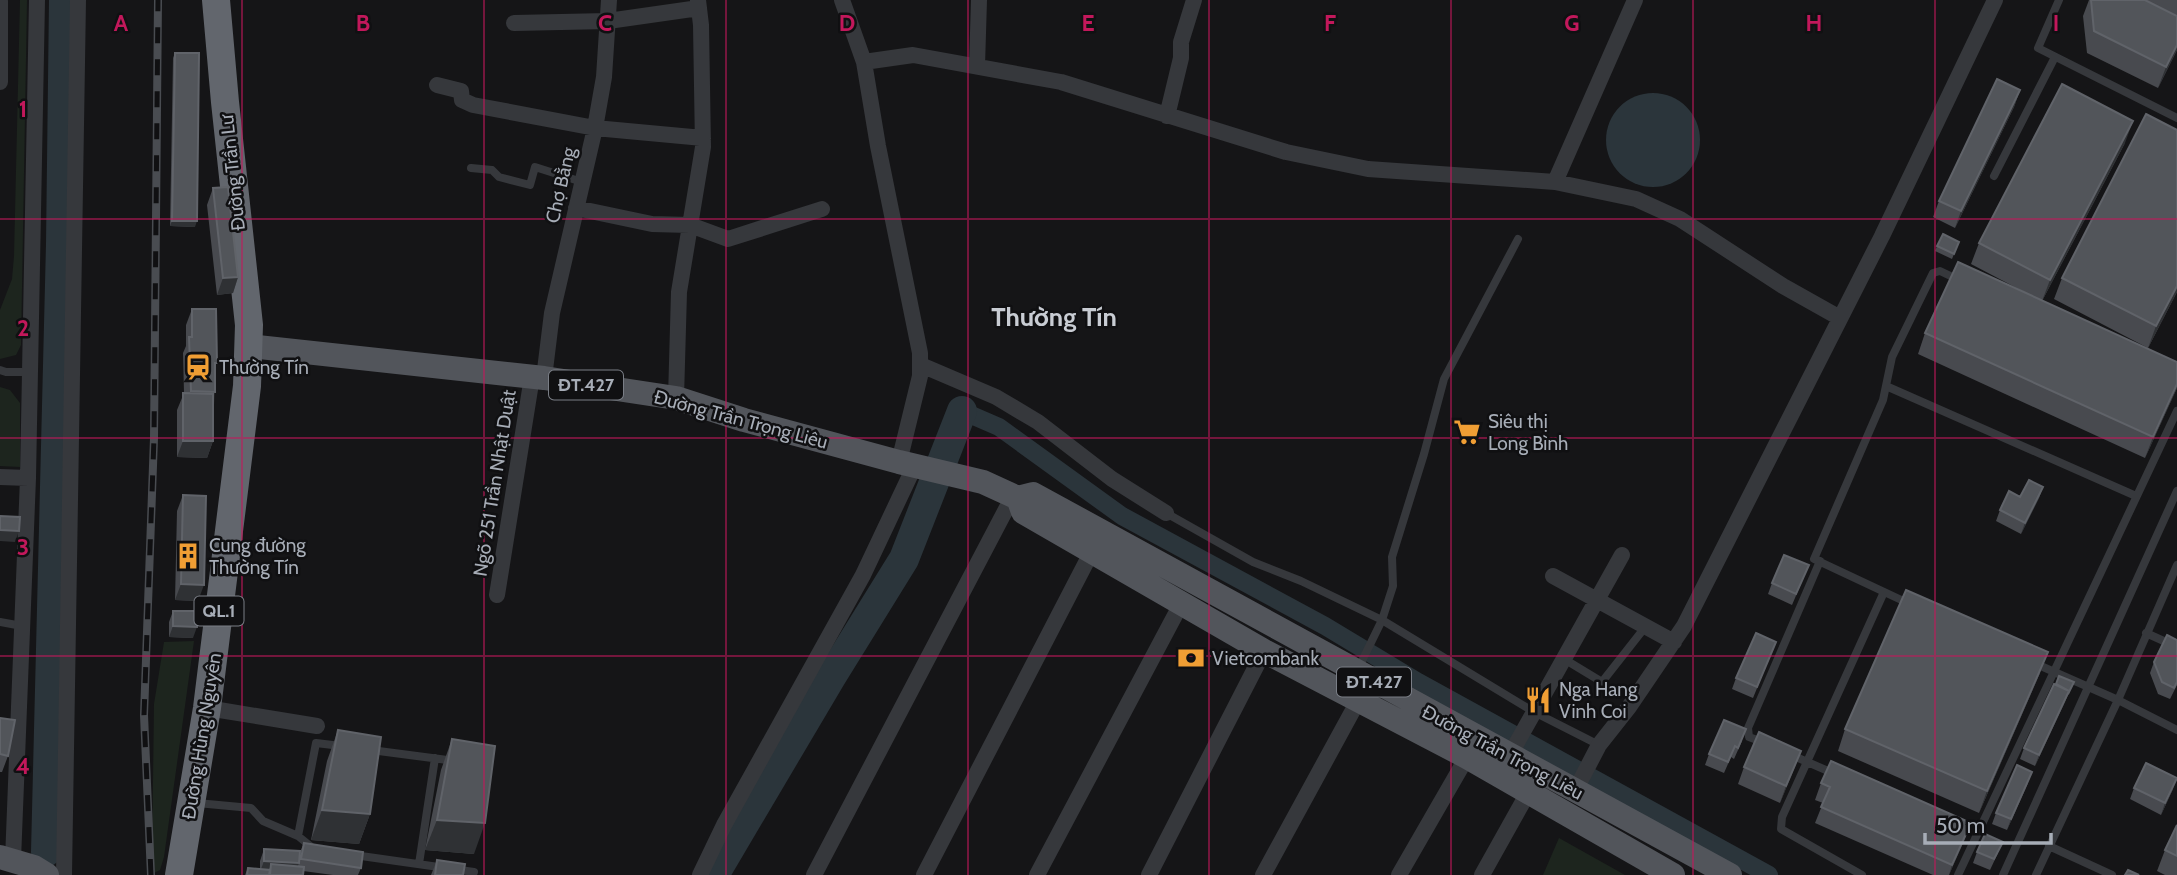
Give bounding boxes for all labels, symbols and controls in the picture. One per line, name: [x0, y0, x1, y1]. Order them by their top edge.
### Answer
text: A: [114, 9, 129, 37]
text: B: [356, 9, 370, 37]
text: C: [598, 9, 612, 37]
text: D: [839, 9, 855, 37]
text: E: [1081, 9, 1095, 37]
text: F: [1324, 9, 1336, 37]
text: G: [1564, 9, 1580, 37]
text: H: [1806, 9, 1822, 37]
text: I: [2053, 9, 2059, 37]
text: 1: [19, 95, 27, 123]
street label: Đường Trần Lư: [215, 112, 250, 232]
street label: Chợ Bằng: [541, 144, 581, 225]
district label: Thường Tín: [991, 301, 1117, 333]
text: 2: [17, 314, 29, 342]
station icon: Thường Tín: [183, 352, 213, 382]
place label: Thường Tín: [219, 356, 309, 379]
road number: ĐT.427: [549, 370, 623, 400]
street label: Đường Trần Trọng Liêu: [651, 385, 830, 454]
street label: Ngõ 251 Trần Nhật Duật: [468, 388, 521, 578]
place label: Siêu thị Long Bình: [1488, 410, 1568, 455]
supermarket icon: Siêu thị Long Bình: [1452, 417, 1482, 447]
text: 3: [17, 533, 29, 561]
place label: Cung đường Thường Tín: [209, 534, 306, 579]
building icon: Cung đường Thường Tín: [173, 541, 203, 571]
road number: QL.1: [194, 596, 244, 626]
bank icon: Vietcombank: [1176, 643, 1206, 673]
place label: Vietcombank: [1212, 647, 1319, 670]
street label: Đường Hùng Nguyên: [177, 651, 226, 821]
road number: ĐT.427: [1337, 668, 1411, 696]
place label: Nga Hang Vinh Coi: [1559, 678, 1638, 723]
restaurant icon: Nga Hang Vinh Coi: [1523, 685, 1553, 715]
street label: Đường Trần Trọng Liêu: [1418, 700, 1587, 805]
text: 4: [16, 752, 30, 780]
scale bar: [1925, 802, 2051, 846]
text: 50 m: [1936, 813, 1985, 838]

